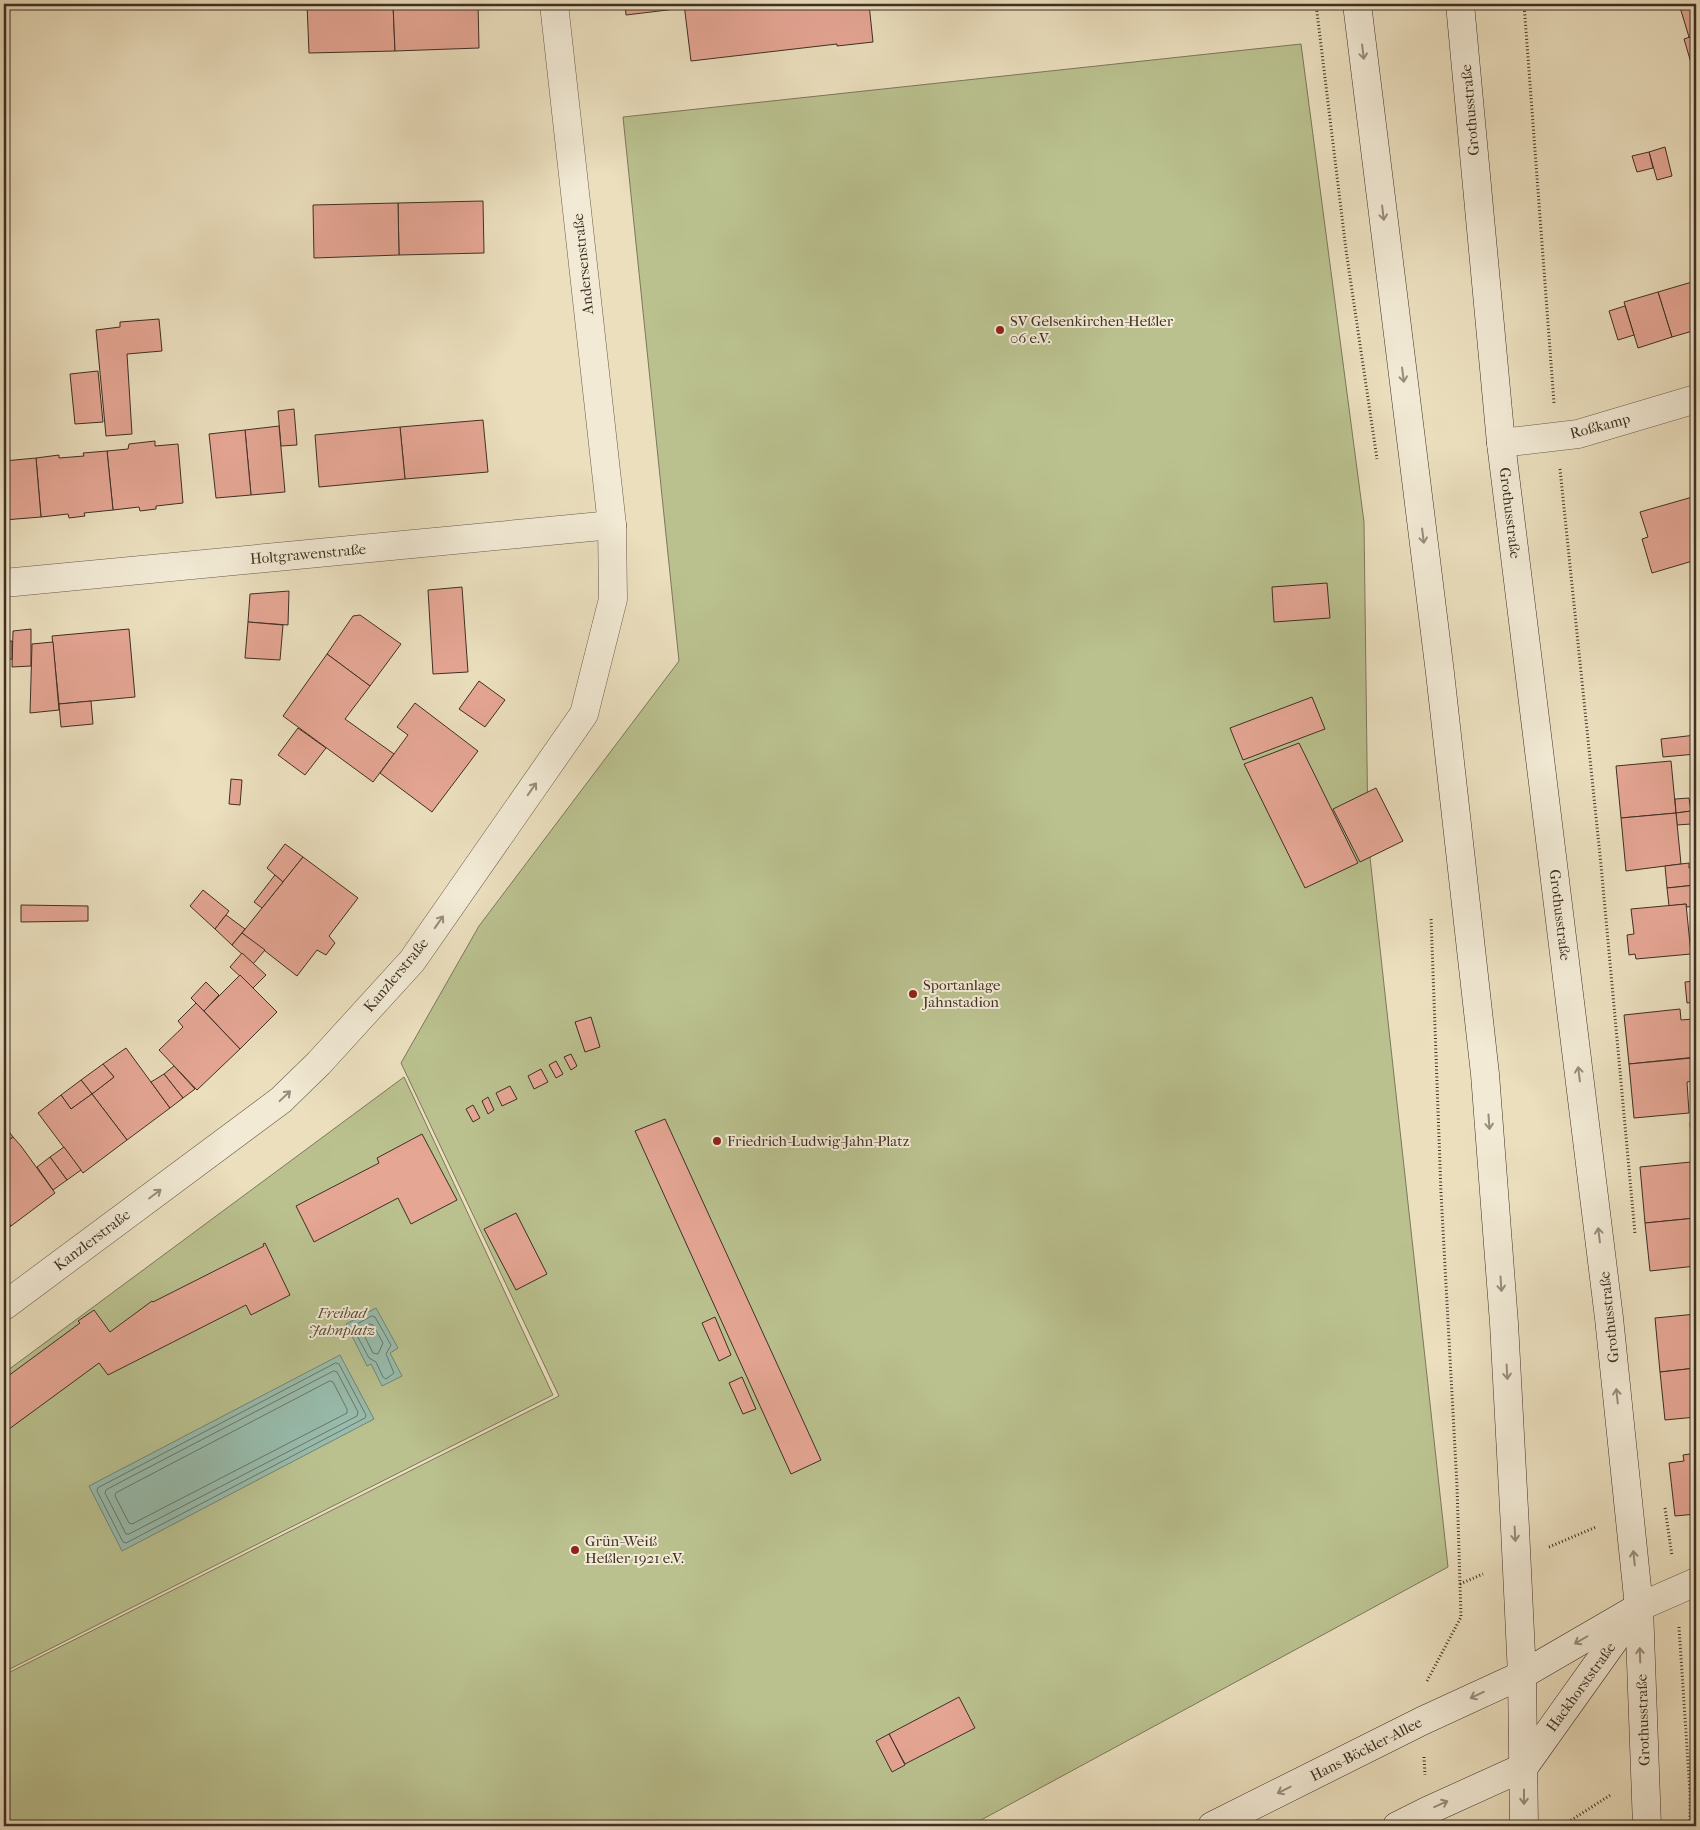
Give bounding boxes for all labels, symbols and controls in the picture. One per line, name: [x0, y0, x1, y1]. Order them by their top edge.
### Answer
one-way arrow: [1358, 44, 1368, 60]
street label: Grothusstraße: [1457, 63, 1483, 157]
one-way arrow: [1378, 205, 1388, 221]
street label: Andersenstraße: [569, 212, 597, 317]
place label: SV Gelsenkirchen-Heßler 06 e.V.: [1010, 312, 1174, 347]
marker: SV Gelsenkirchen-Heßler 06 e.V.: [994, 324, 1006, 336]
one-way arrow: [1398, 366, 1408, 382]
street label: Roßkamp: [1568, 409, 1632, 443]
street label: Grothusstraße: [1495, 466, 1525, 560]
one-way arrow: [1418, 528, 1428, 544]
street label: Holtgrawenstraße: [249, 540, 367, 568]
one-way arrow: [527, 782, 537, 796]
street label: Grothusstraße: [1545, 868, 1575, 962]
one-way arrow: [434, 915, 444, 929]
street label: Kanzlerstraße: [360, 934, 433, 1016]
place label: Sportanlage Jahnstadion: [922, 976, 1001, 1011]
marker: Sportanlage Jahnstadion: [907, 988, 919, 1000]
one-way arrow: [1574, 1066, 1584, 1082]
one-way arrow: [279, 1090, 292, 1102]
one-way arrow: [1484, 1114, 1494, 1130]
place label: Friedrich-Ludwig-Jahn-Platz: [727, 1132, 910, 1150]
marker: Friedrich-Ludwig-Jahn-Platz: [711, 1135, 723, 1147]
one-way arrow: [148, 1188, 161, 1199]
street label: Kanzlerstraße: [50, 1205, 134, 1275]
one-way arrow: [1594, 1227, 1604, 1243]
street label: Grothusstraße: [1595, 1270, 1623, 1364]
one-way arrow: [1496, 1276, 1506, 1292]
park label: Freibad Jahnplatz: [309, 1304, 375, 1339]
one-way arrow: [1502, 1363, 1511, 1379]
one-way arrow: [1613, 1389, 1622, 1405]
one-way arrow: [1510, 1526, 1519, 1542]
place label: Grün-Weiß Heßler 1921 e.V.: [585, 1532, 684, 1567]
marker: Grün-Weiß Heßler 1921 e.V.: [569, 1544, 581, 1556]
one-way arrow: [1629, 1550, 1639, 1566]
one-way arrow: [1575, 1635, 1589, 1645]
street label: Hackhorststraße: [1543, 1638, 1620, 1735]
one-way arrow: [1636, 1647, 1645, 1663]
street label: Grothusstraße: [1632, 1673, 1654, 1766]
one-way arrow: [1470, 1691, 1485, 1700]
street label: Hans-Böckler-Allee: [1307, 1713, 1425, 1785]
one-way arrow: [1277, 1785, 1292, 1795]
one-way arrow: [1519, 1788, 1529, 1804]
one-way arrow: [1433, 1799, 1448, 1809]

